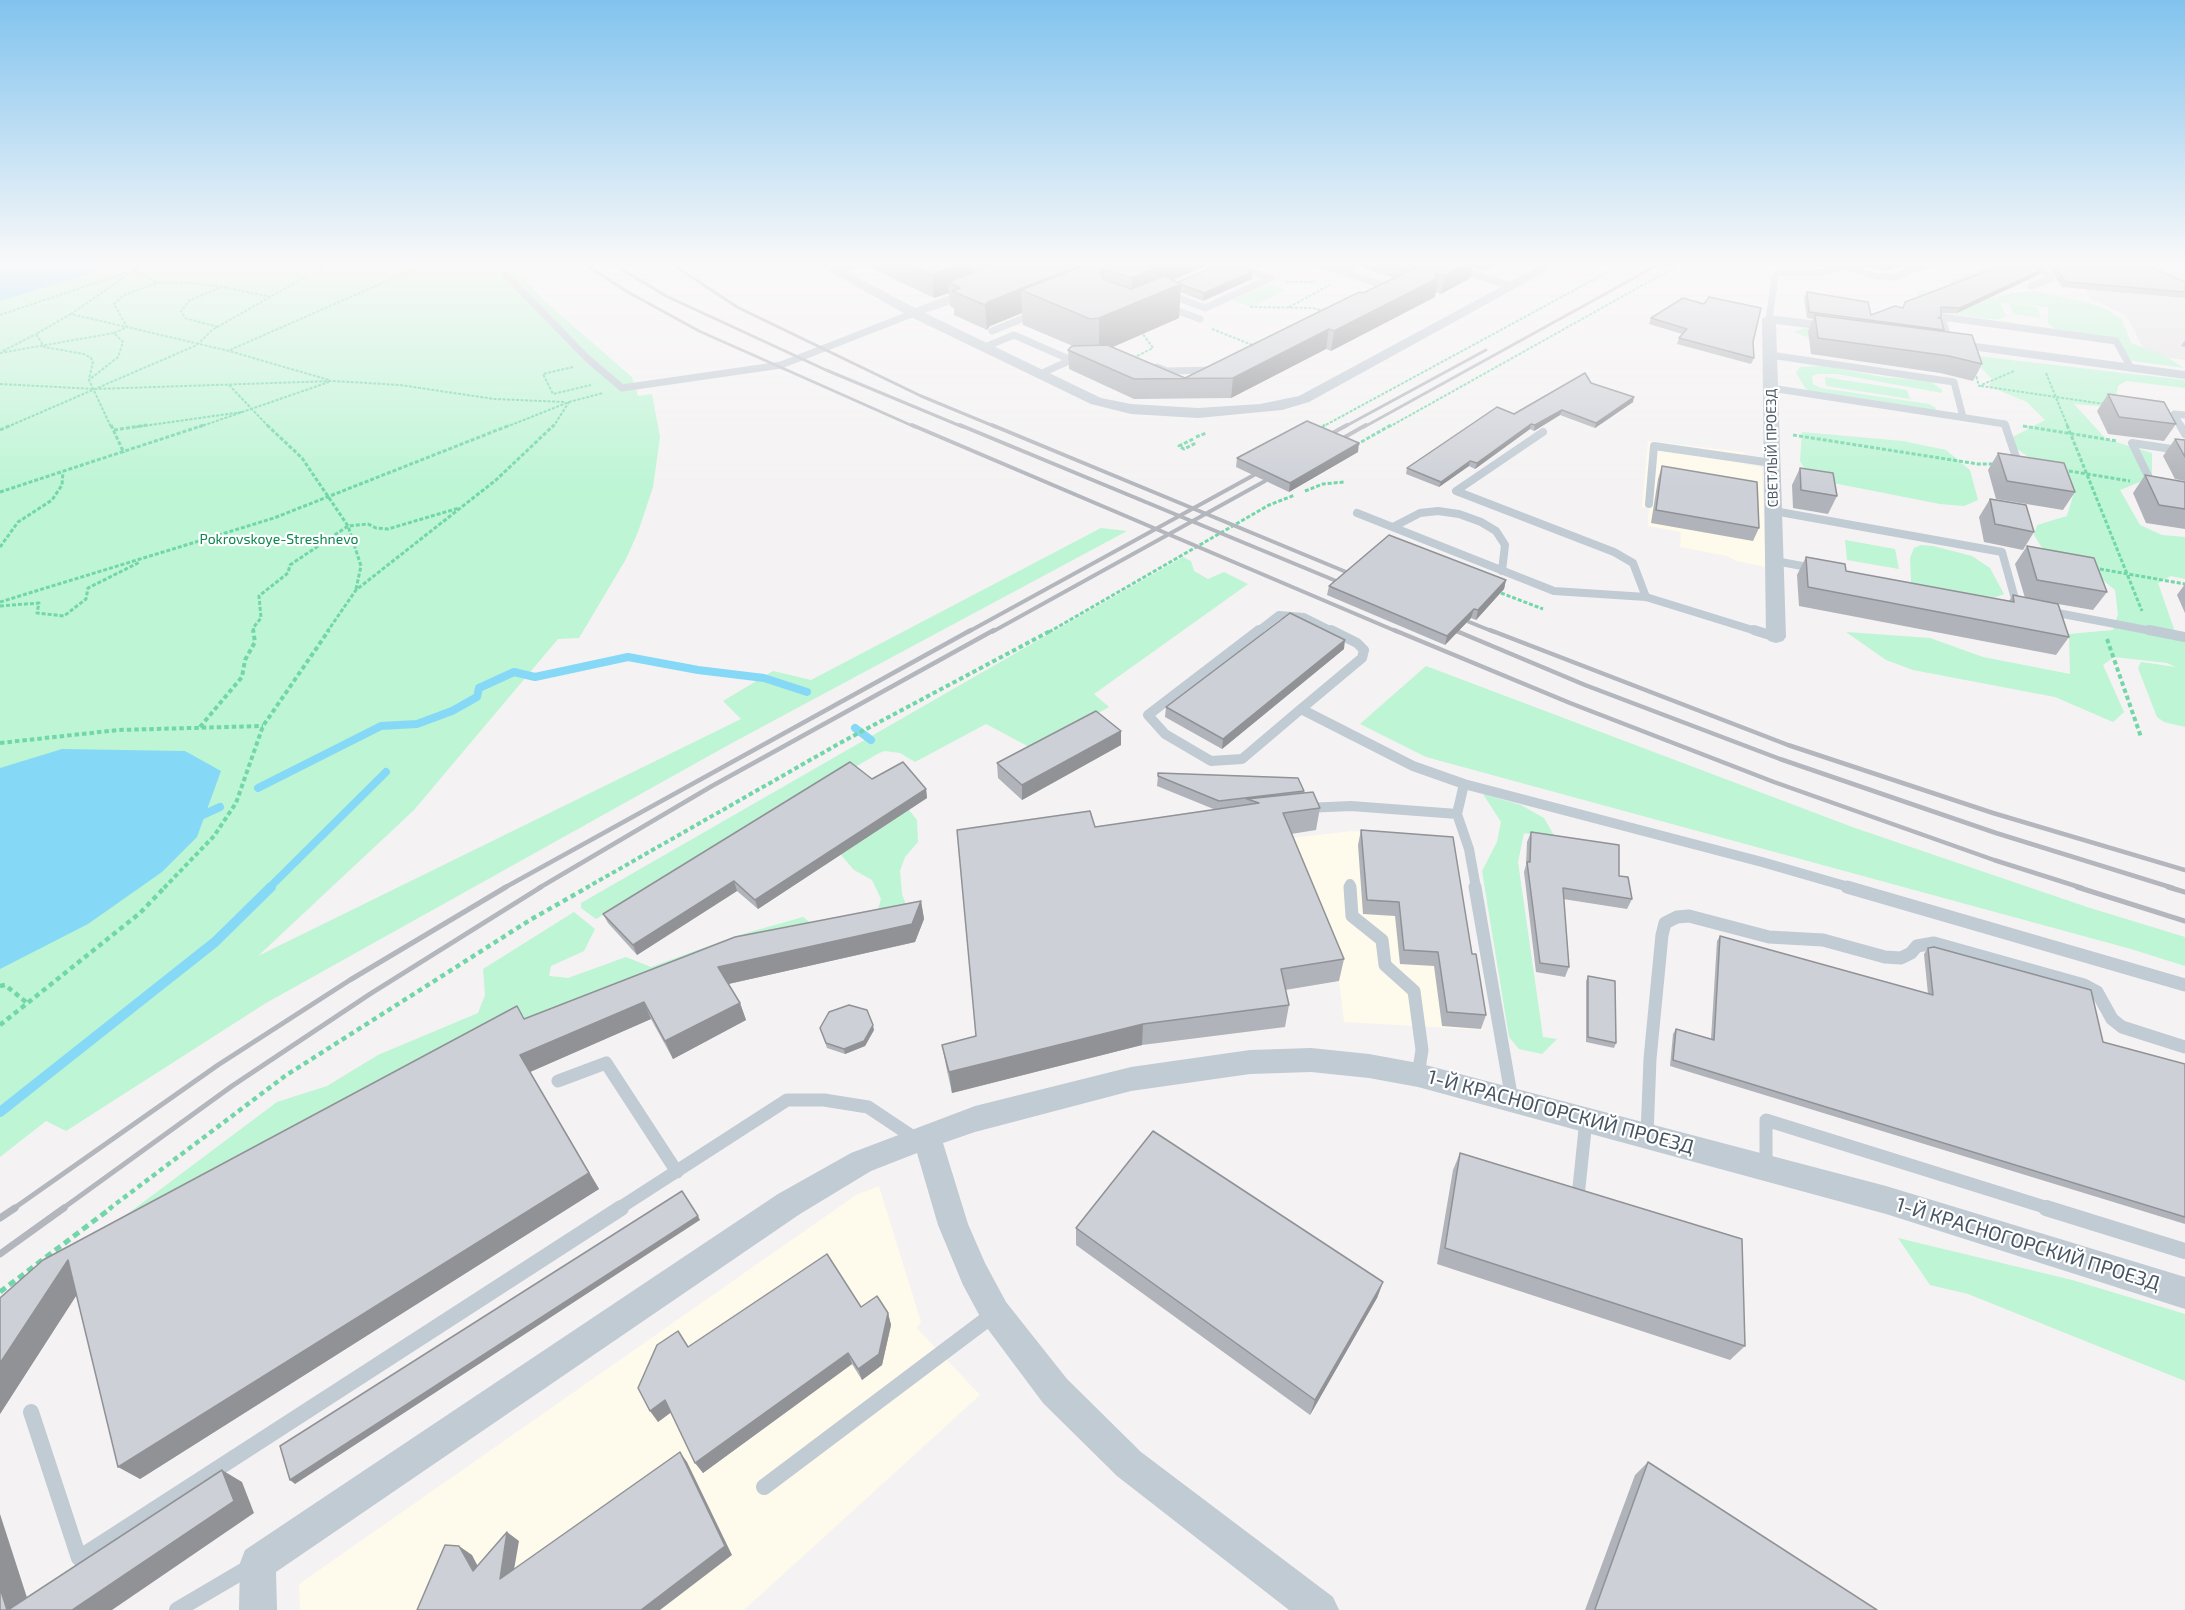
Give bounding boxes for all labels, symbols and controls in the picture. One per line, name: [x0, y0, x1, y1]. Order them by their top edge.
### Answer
street label: СВЕТЛЫЙ ПРОЕЗД: [1763, 389, 1781, 507]
park label: Pokrovskoye-Streshnevo: [199, 531, 359, 547]
street label: 1-Й КРАСНОГОРСКИЙ ПРОЕЗД: [1425, 1065, 1697, 1159]
street label: 1-Й КРАСНОГОРСКИЙ ПРОЕЗД: [1893, 1192, 2163, 1296]

